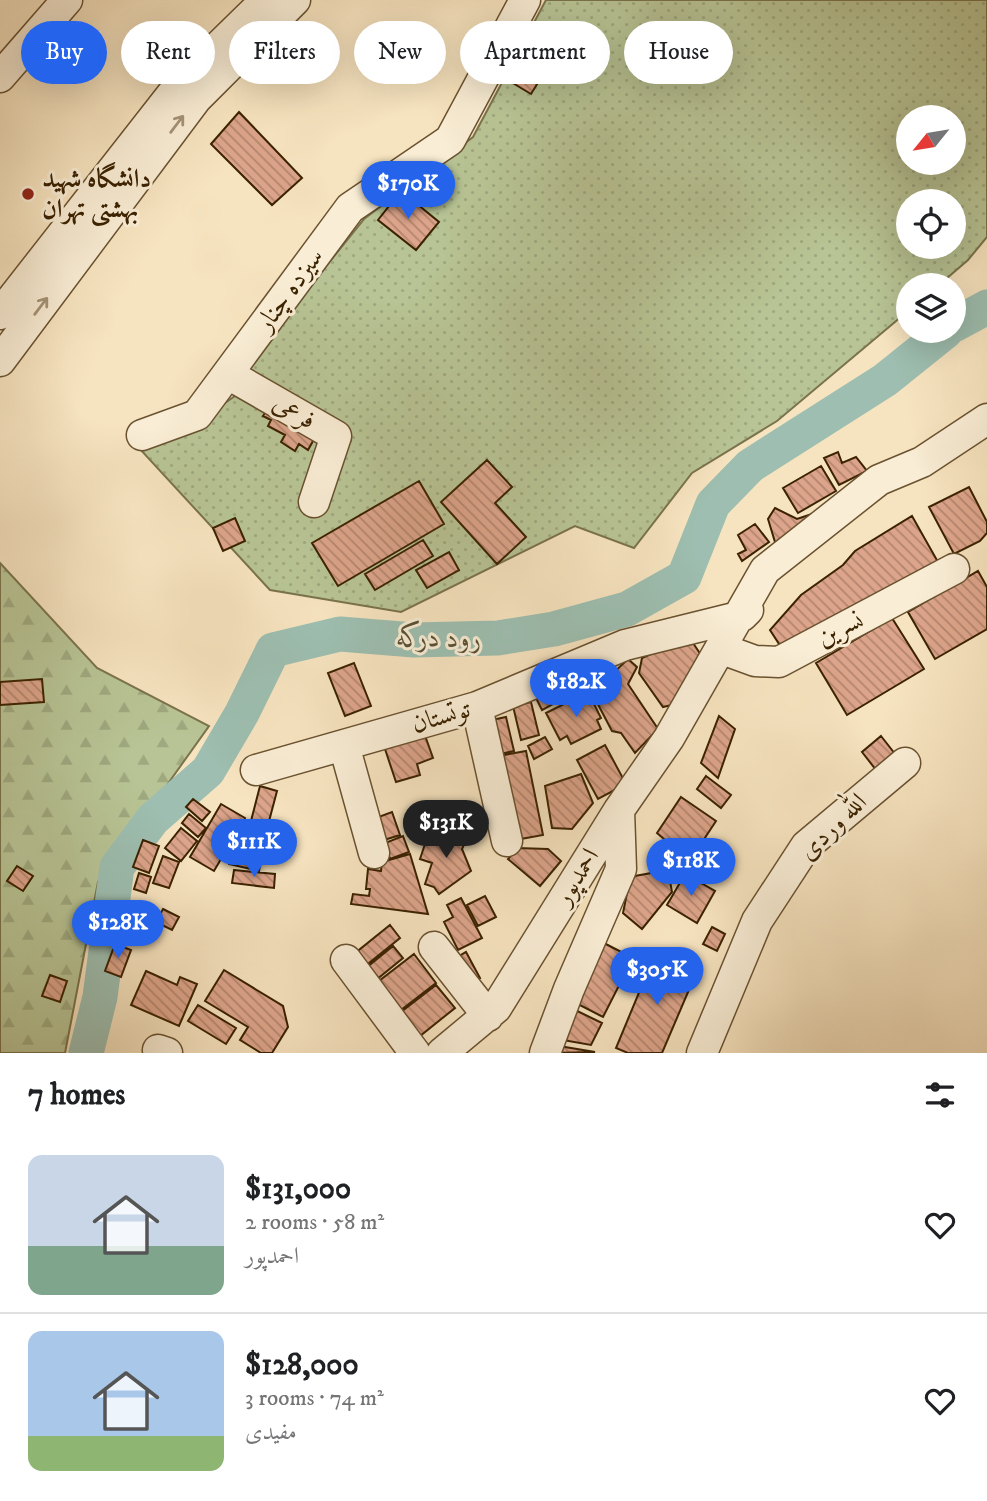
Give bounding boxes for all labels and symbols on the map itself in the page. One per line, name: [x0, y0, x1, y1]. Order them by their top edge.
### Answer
north arrow: [896, 105, 966, 175]
one-way arrow: [170, 115, 185, 134]
place label: دانشگاه شهید بهشتی تهران: [42, 161, 151, 227]
pin: $170K: [359, 162, 457, 221]
marker: دانشگاه شهید بهشتی تهران: [20, 186, 36, 202]
street label: سیزده چنار: [247, 242, 331, 341]
one-way arrow: [33, 297, 48, 316]
street label: فرعی: [266, 387, 322, 437]
street label: نسرین: [811, 603, 869, 655]
water label: رود درکه: [396, 620, 482, 656]
pin: $182K: [527, 660, 625, 719]
street label: توتستان: [408, 693, 475, 741]
street label: الله وردی: [788, 783, 874, 868]
pin: $131K: [397, 800, 495, 860]
pin: $111K: [205, 820, 303, 879]
pin: $118K: [642, 838, 740, 898]
street label: احمدپور: [545, 842, 608, 915]
pin: $128K: [69, 900, 167, 960]
pin: $305K: [608, 948, 706, 1007]

